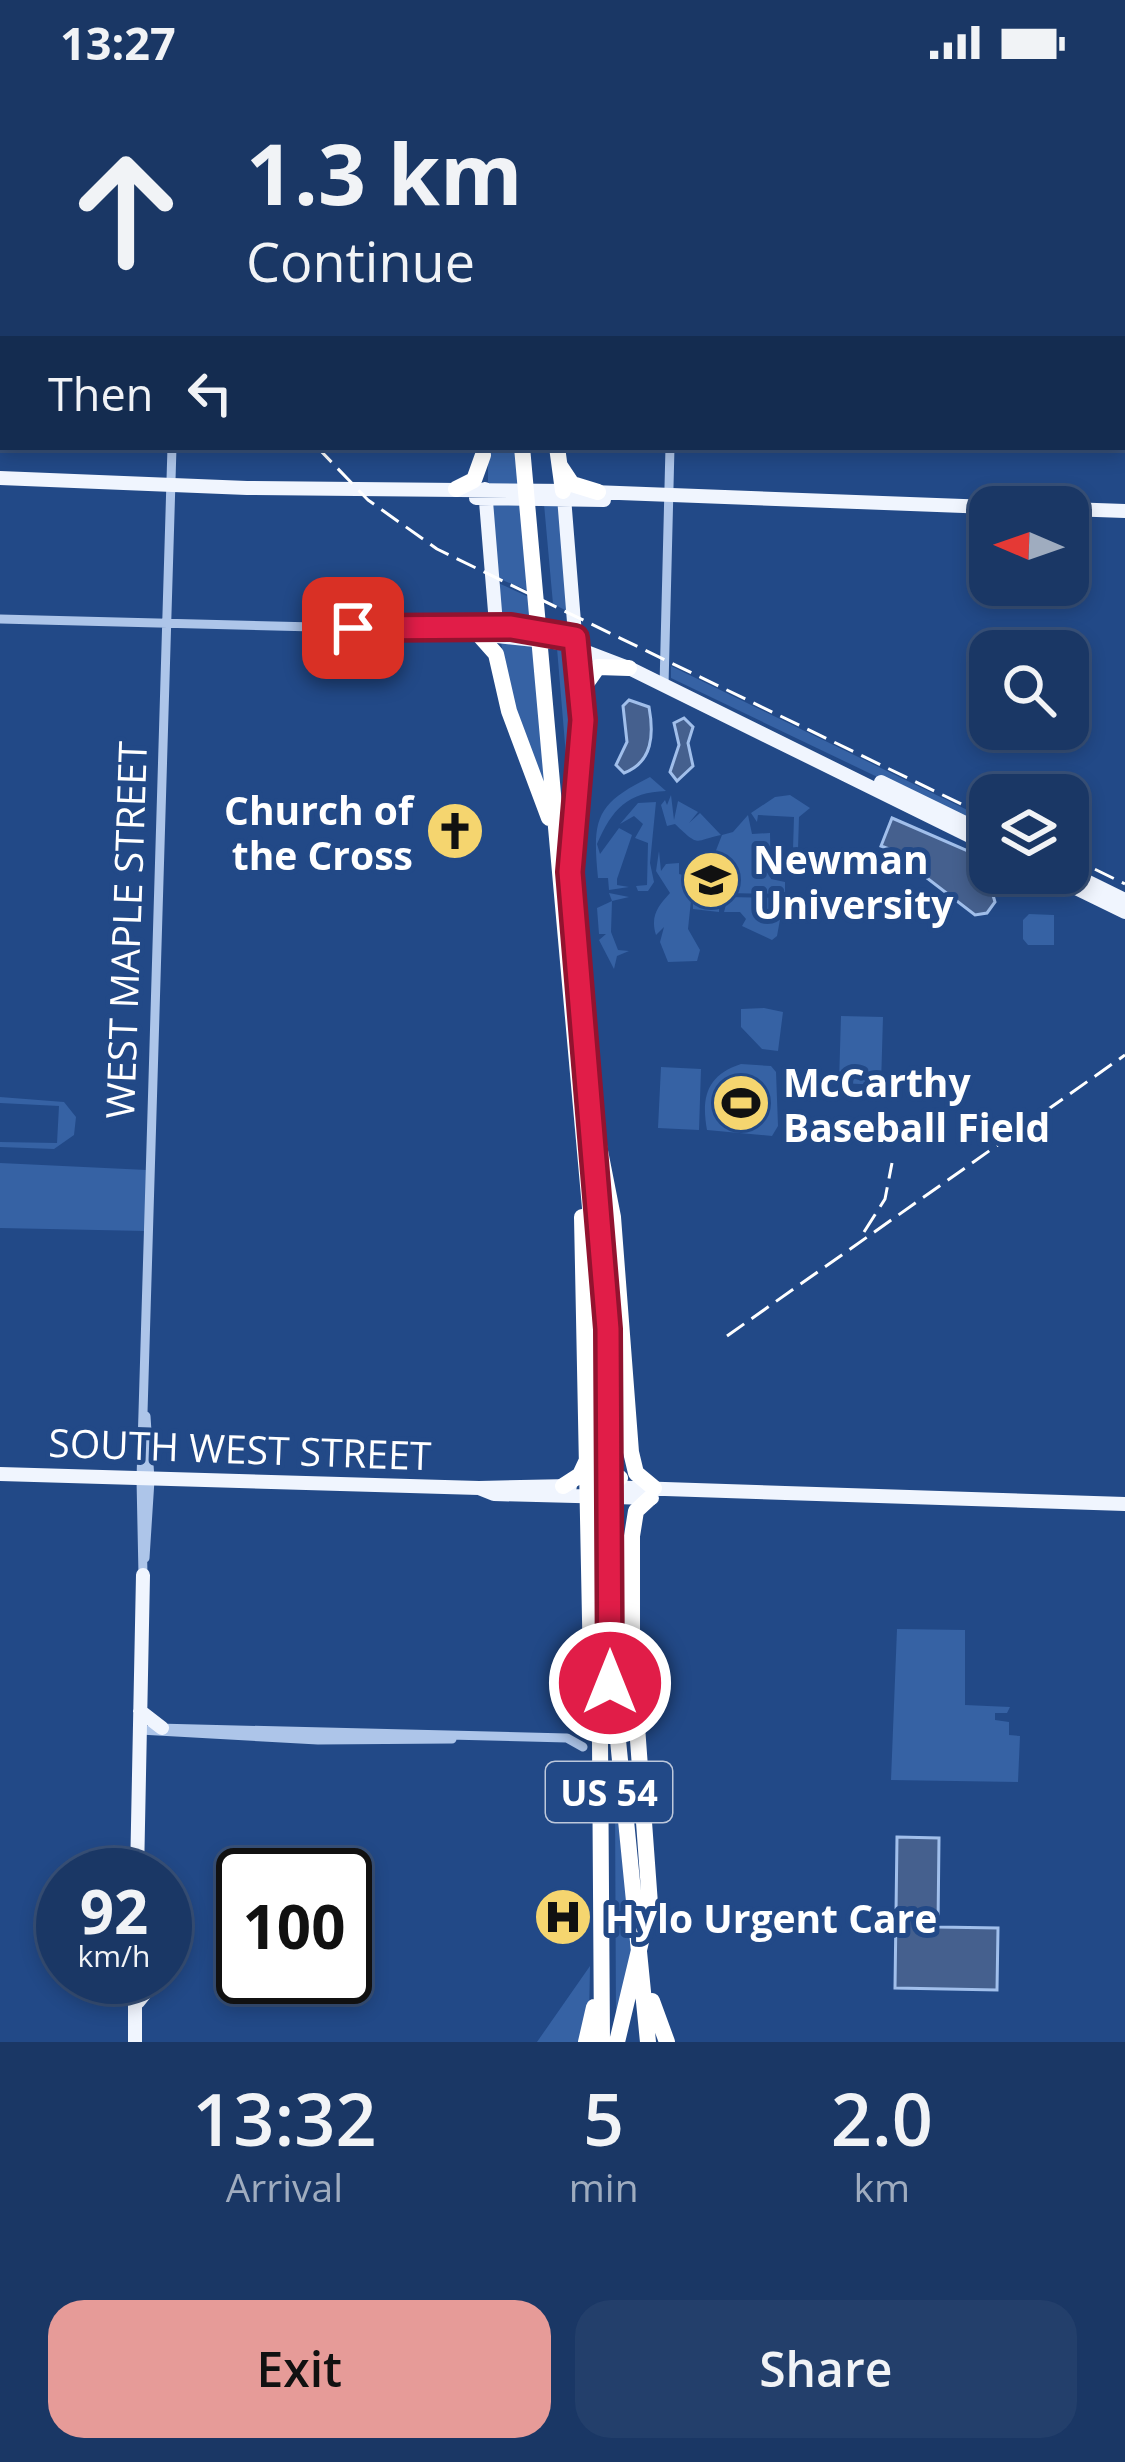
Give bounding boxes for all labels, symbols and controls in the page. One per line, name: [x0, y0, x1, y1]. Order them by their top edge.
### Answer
text: 13:27: [60, 12, 176, 73]
text: 1.3 km: [246, 115, 522, 230]
icon: ahead: [48, 132, 204, 288]
text: Continue: [246, 224, 475, 298]
icon: left: [177, 360, 243, 426]
text: Then: [48, 363, 153, 424]
north arrow: [969, 486, 1089, 606]
map controls: [969, 486, 1089, 894]
pin: [302, 577, 404, 679]
icon: arrive: [320, 595, 386, 661]
button: search: [969, 630, 1089, 750]
street label: WEST MAPLE STREET: [92, 740, 158, 1120]
button: layers: [969, 774, 1089, 894]
place label: Church of the Cross: [224, 783, 415, 881]
church icon: Church of the Cross: [424, 800, 486, 862]
place label: Newman University: [753, 832, 954, 930]
school or university icon: Newman University: [680, 849, 742, 911]
place label: McCarthy Baseball Field: [783, 1055, 1050, 1153]
sports icon: McCarthy Baseball Field: [710, 1072, 772, 1134]
street label: SOUTH WEST STREET: [48, 1415, 433, 1481]
position arrow: [547, 1620, 673, 1746]
road number: US 54: [546, 1762, 672, 1822]
speed limit sign: 100: [216, 1848, 372, 2004]
text: 92: [80, 1870, 148, 1952]
hospital icon: Hylo Urgent Care: [532, 1886, 594, 1948]
place label: Hylo Urgent Care: [605, 1891, 937, 1944]
text: km/h: [78, 1935, 150, 1976]
text: 13:32: [192, 2069, 377, 2167]
text: 5: [583, 2069, 624, 2167]
text: 2.0: [831, 2069, 933, 2167]
text: Arrival: [226, 2160, 343, 2213]
text: min: [569, 2160, 639, 2213]
text: km: [853, 2160, 910, 2213]
button: Exit: [48, 2300, 551, 2438]
button: Share: [575, 2300, 1077, 2438]

